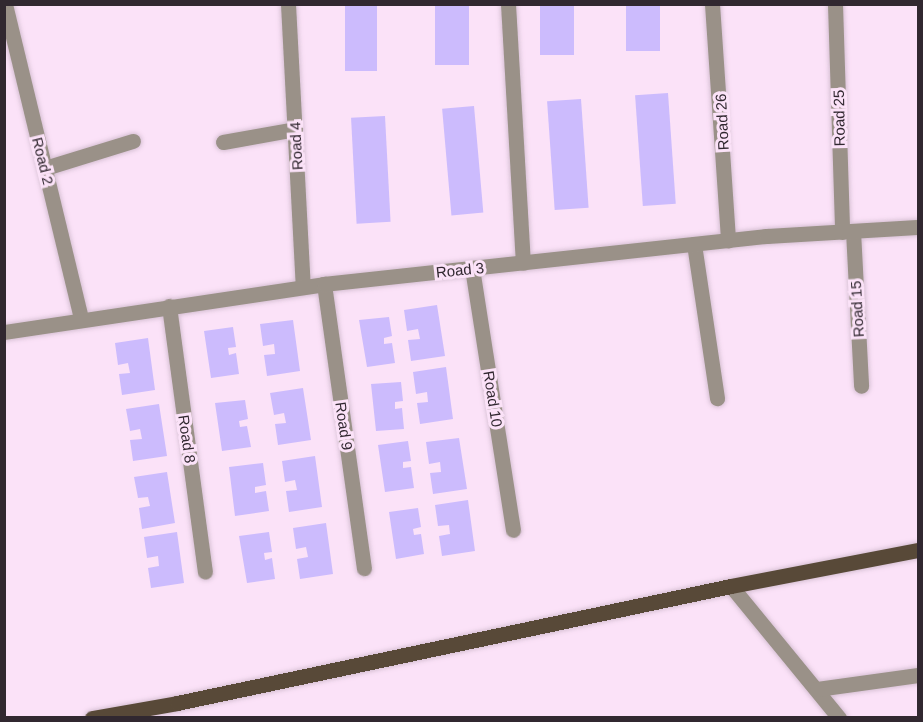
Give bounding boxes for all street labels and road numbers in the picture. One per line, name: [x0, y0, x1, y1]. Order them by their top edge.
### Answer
street label: Road 25: [830, 89, 848, 147]
street label: Road 26: [712, 93, 732, 151]
street label: Road 4: [286, 121, 306, 171]
street label: Road 2: [28, 135, 58, 187]
street label: Road 3: [435, 259, 485, 281]
street label: Road 15: [847, 280, 867, 338]
street label: Road 10: [480, 370, 506, 428]
street label: Road 9: [332, 401, 356, 451]
street label: Road 8: [175, 414, 199, 464]

